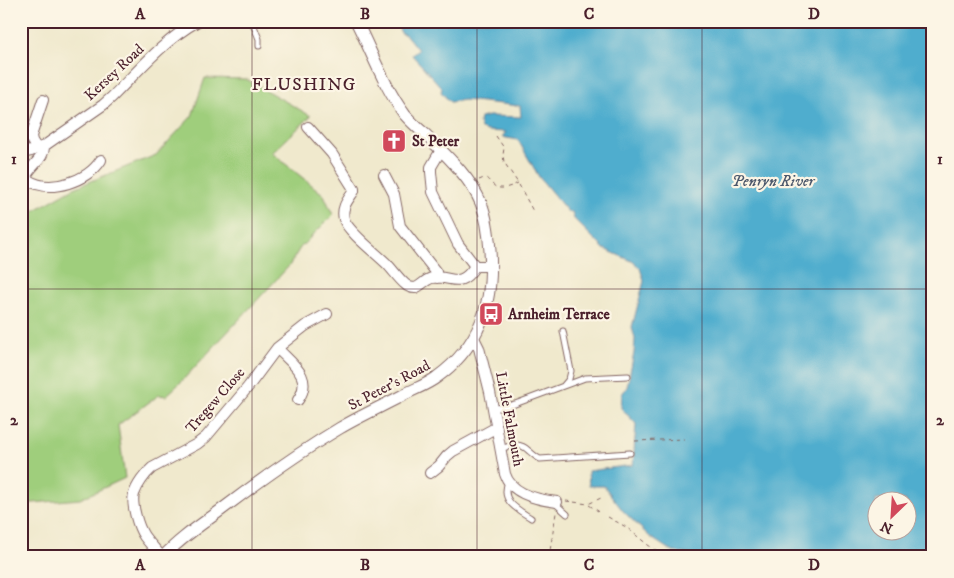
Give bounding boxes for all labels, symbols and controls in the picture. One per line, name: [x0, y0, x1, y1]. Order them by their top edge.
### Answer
text: A: [134, 4, 146, 24]
text: B: [360, 4, 370, 24]
text: C: [584, 4, 594, 24]
text: D: [808, 4, 820, 24]
street label: Kersey Road: [81, 40, 149, 105]
district label: FLUSHING: [252, 74, 356, 96]
church icon: St Peter: [381, 128, 407, 154]
place label: St Peter: [412, 132, 460, 151]
text: 1: [11, 149, 17, 169]
text: 1: [937, 149, 943, 169]
water label: Penryn River: [732, 171, 815, 191]
bus stop icon: Arnheim Terrace: [478, 301, 504, 327]
place label: Arnheim Terrace: [507, 305, 610, 324]
street label: St Peter's Road: [345, 356, 434, 415]
street label: Tregew Close: [182, 364, 249, 437]
street label: Little Falmouth: [491, 370, 528, 468]
text: 2: [10, 410, 19, 430]
text: 2: [936, 410, 945, 430]
north arrow: [866, 490, 916, 540]
text: N: [877, 516, 896, 537]
text: A: [134, 555, 146, 575]
text: B: [360, 555, 370, 575]
text: C: [584, 555, 594, 575]
text: D: [808, 555, 820, 575]

